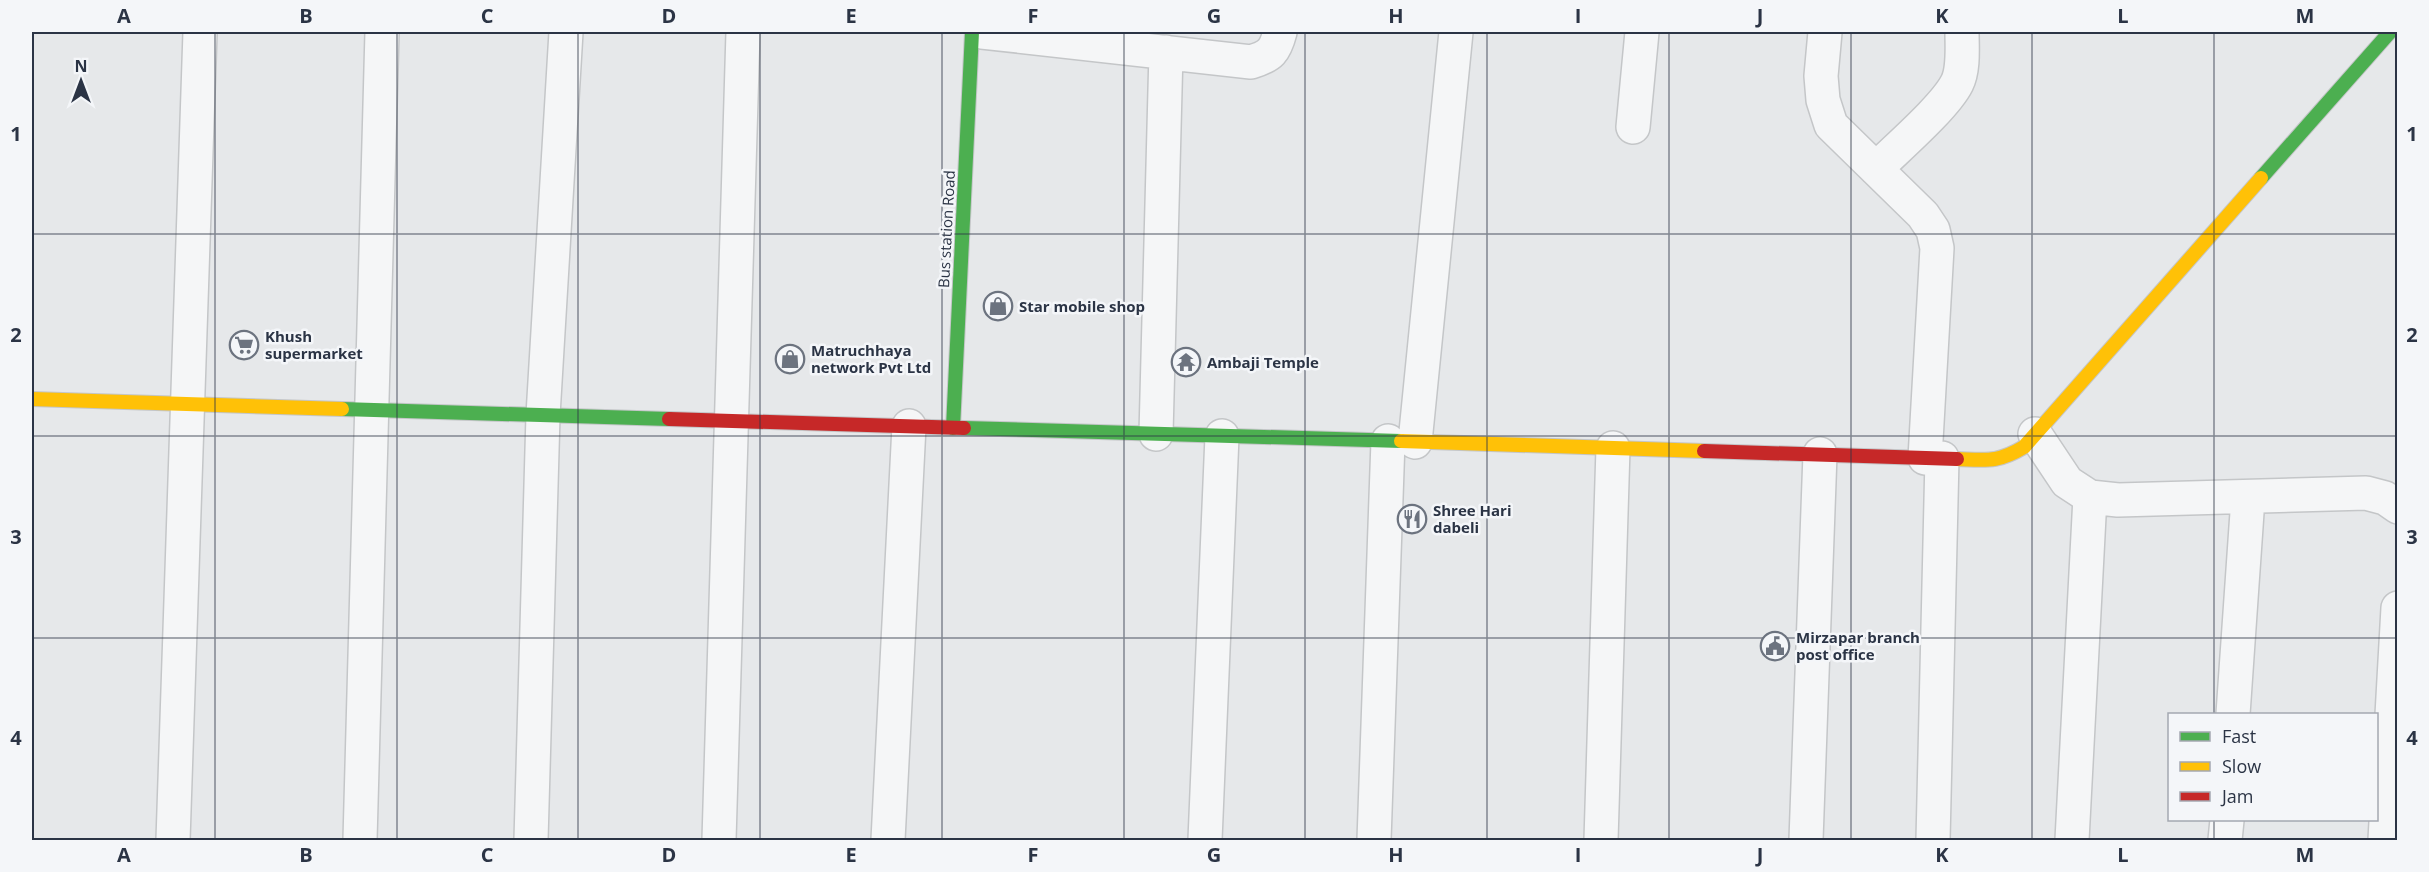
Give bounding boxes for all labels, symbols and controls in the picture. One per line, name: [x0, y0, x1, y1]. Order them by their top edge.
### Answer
text: A: [117, 2, 131, 29]
text: B: [299, 2, 313, 29]
text: C: [481, 2, 494, 29]
text: D: [662, 2, 676, 29]
text: E: [845, 2, 857, 29]
text: F: [1028, 2, 1038, 29]
text: G: [1207, 2, 1221, 29]
text: H: [1388, 2, 1404, 29]
text: I: [1575, 2, 1581, 29]
text: J: [1755, 2, 1763, 29]
text: K: [1935, 2, 1949, 29]
text: L: [2117, 2, 2129, 29]
text: M: [2296, 2, 2314, 29]
north arrow: [51, 51, 111, 111]
text: N: [74, 55, 88, 77]
text: 1: [10, 120, 22, 147]
text: 1: [2406, 120, 2418, 147]
street label: Bus station Road: [933, 170, 959, 288]
shop icon: Star mobile shop: [982, 290, 1014, 322]
place label: Star mobile shop: [1019, 296, 1145, 316]
text: 2: [10, 321, 22, 348]
text: 2: [2406, 321, 2418, 348]
place label: Khush supermarket: [265, 326, 363, 363]
supermarket icon: Khush supermarket: [228, 329, 260, 361]
place label: Matruchhaya network Pvt Ltd: [811, 340, 931, 377]
shop icon: Matruchhaya network Pvt Ltd: [774, 343, 806, 375]
temple icon: Ambaji Temple: [1170, 346, 1202, 378]
place label: Ambaji Temple: [1207, 352, 1319, 372]
place label: Shree Hari dabeli: [1433, 500, 1511, 537]
restaurant icon: Shree Hari dabeli: [1396, 503, 1428, 535]
text: 3: [10, 523, 22, 550]
text: 3: [2406, 523, 2418, 550]
place label: Mirzapar branch post office: [1796, 627, 1920, 664]
public building icon: Mirzapar branch post office: [1759, 630, 1791, 662]
legend: [2168, 713, 2378, 821]
text: 4: [10, 724, 22, 751]
text: Fast: [2222, 724, 2256, 748]
text: 4: [2406, 724, 2418, 751]
text: Slow: [2222, 754, 2261, 778]
text: Jam: [2220, 784, 2254, 808]
text: A: [117, 841, 131, 868]
text: B: [299, 841, 313, 868]
text: C: [481, 841, 494, 868]
text: D: [662, 841, 676, 868]
text: E: [845, 841, 857, 868]
text: F: [1028, 841, 1038, 868]
text: G: [1207, 841, 1221, 868]
text: H: [1388, 841, 1404, 868]
text: I: [1575, 841, 1581, 868]
text: J: [1755, 841, 1763, 868]
text: K: [1935, 841, 1949, 868]
text: L: [2117, 841, 2129, 868]
text: M: [2296, 841, 2314, 868]

